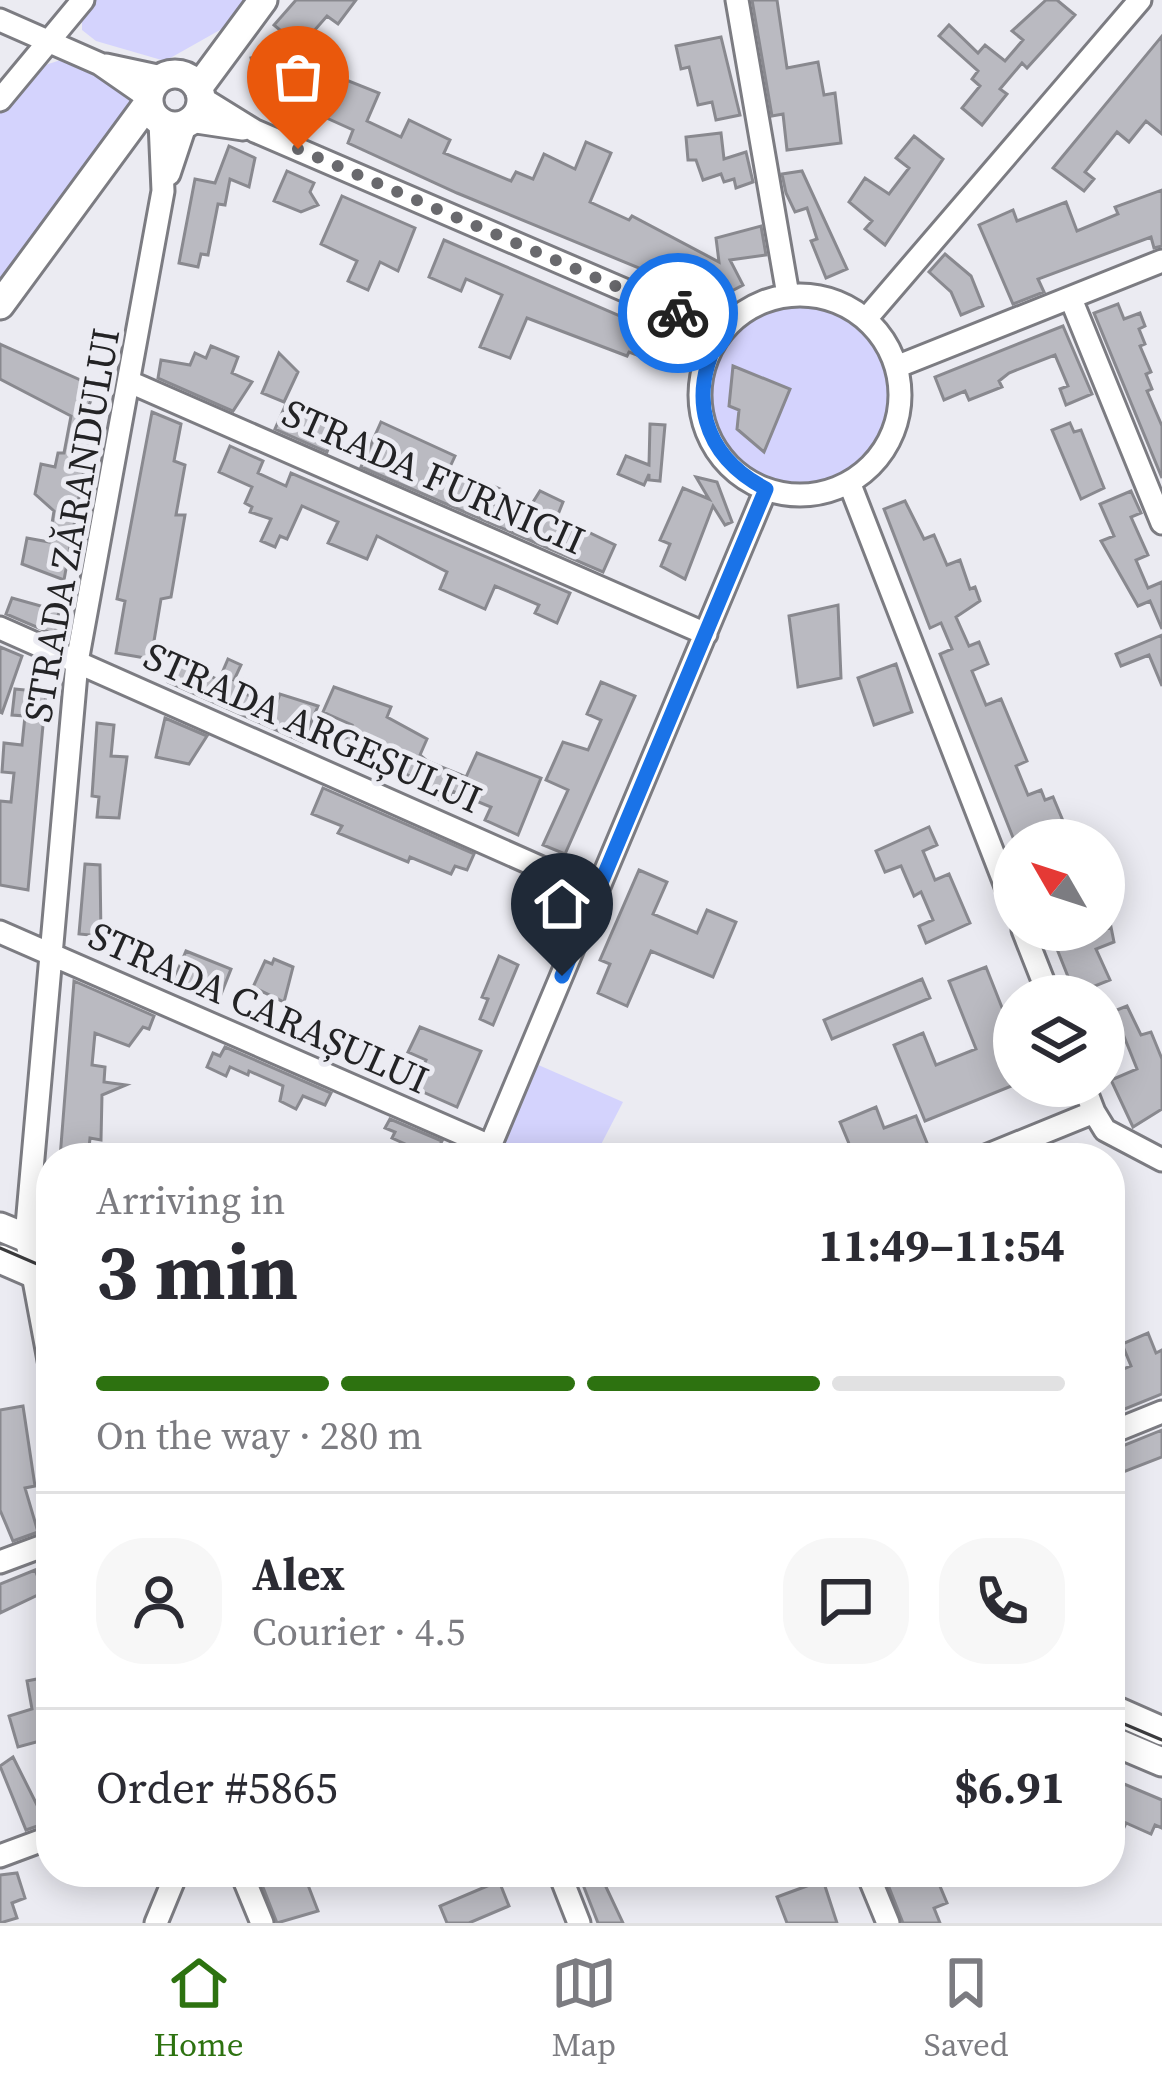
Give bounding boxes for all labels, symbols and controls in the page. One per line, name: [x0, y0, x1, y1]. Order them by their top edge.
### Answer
pin: [247, 26, 349, 149]
icon: bag: [265, 44, 331, 110]
courier: [618, 253, 738, 373]
icon: bike: [645, 280, 711, 346]
street label: STRADA ZĂRANDULUI: [11, 324, 132, 726]
street label: STRADA FURNICII: [274, 386, 593, 567]
street label: STRADA ARGEȘULUI: [136, 629, 490, 826]
north arrow: [993, 819, 1125, 951]
map controls: [993, 819, 1125, 1107]
pin: [511, 853, 613, 976]
icon: home: [529, 871, 595, 937]
street label: STRADA CARAȘULUI: [81, 909, 437, 1106]
button: layers: [993, 975, 1125, 1107]
text: Arriving in: [96, 1174, 285, 1227]
text: 11:49–11:54: [819, 1214, 1065, 1276]
text: 3 min: [96, 1218, 298, 1325]
text: On the way · 280 m: [96, 1409, 423, 1462]
button: person: [96, 1538, 222, 1664]
button: chat: [783, 1538, 909, 1664]
button: phone: [939, 1538, 1065, 1664]
text: Alex: [252, 1543, 345, 1605]
text: Courier · 4.5: [252, 1605, 465, 1658]
text: Order #5865: [96, 1756, 338, 1818]
text: $6.91: [954, 1756, 1065, 1818]
tab: Home: [154, 1950, 244, 2067]
tab: Map: [551, 1950, 617, 2067]
tab: Saved: [924, 1950, 1008, 2067]

